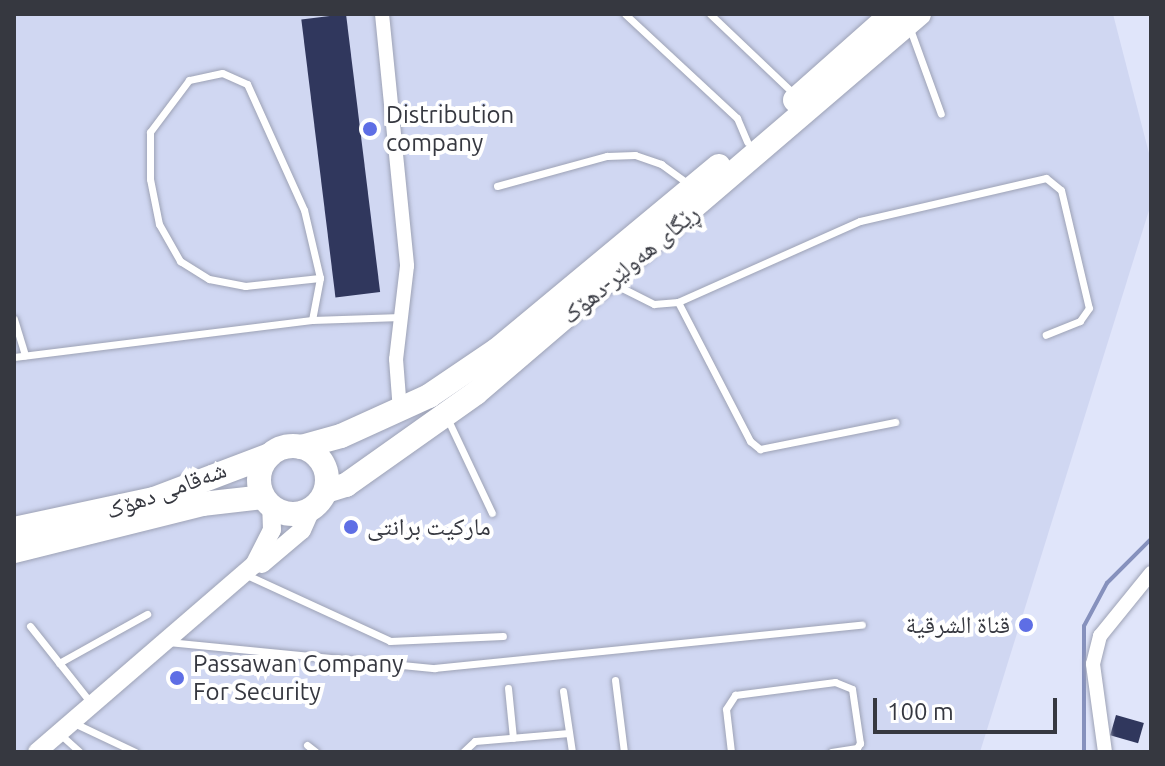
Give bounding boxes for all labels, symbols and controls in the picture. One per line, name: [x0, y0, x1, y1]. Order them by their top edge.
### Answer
place label: Distribution company: [386, 101, 514, 157]
marker: Distribution company: [361, 120, 379, 138]
street label: ڕێگای هەولێر-دهۆک: [556, 198, 704, 330]
street label: شەقامی دهۆک: [102, 455, 230, 525]
place label: مارکیت برانتی: [367, 513, 491, 541]
marker: مارکیت برانتی: [342, 518, 360, 536]
place label: قناة الشرقية: [906, 611, 1010, 639]
marker: قناة الشرقية: [1017, 616, 1035, 634]
place label: Passawan Company For Security: [193, 650, 404, 706]
marker: Passawan Company For Security: [168, 669, 186, 687]
scale bar: [877, 682, 1061, 732]
text: 100 m: [887, 698, 954, 725]

